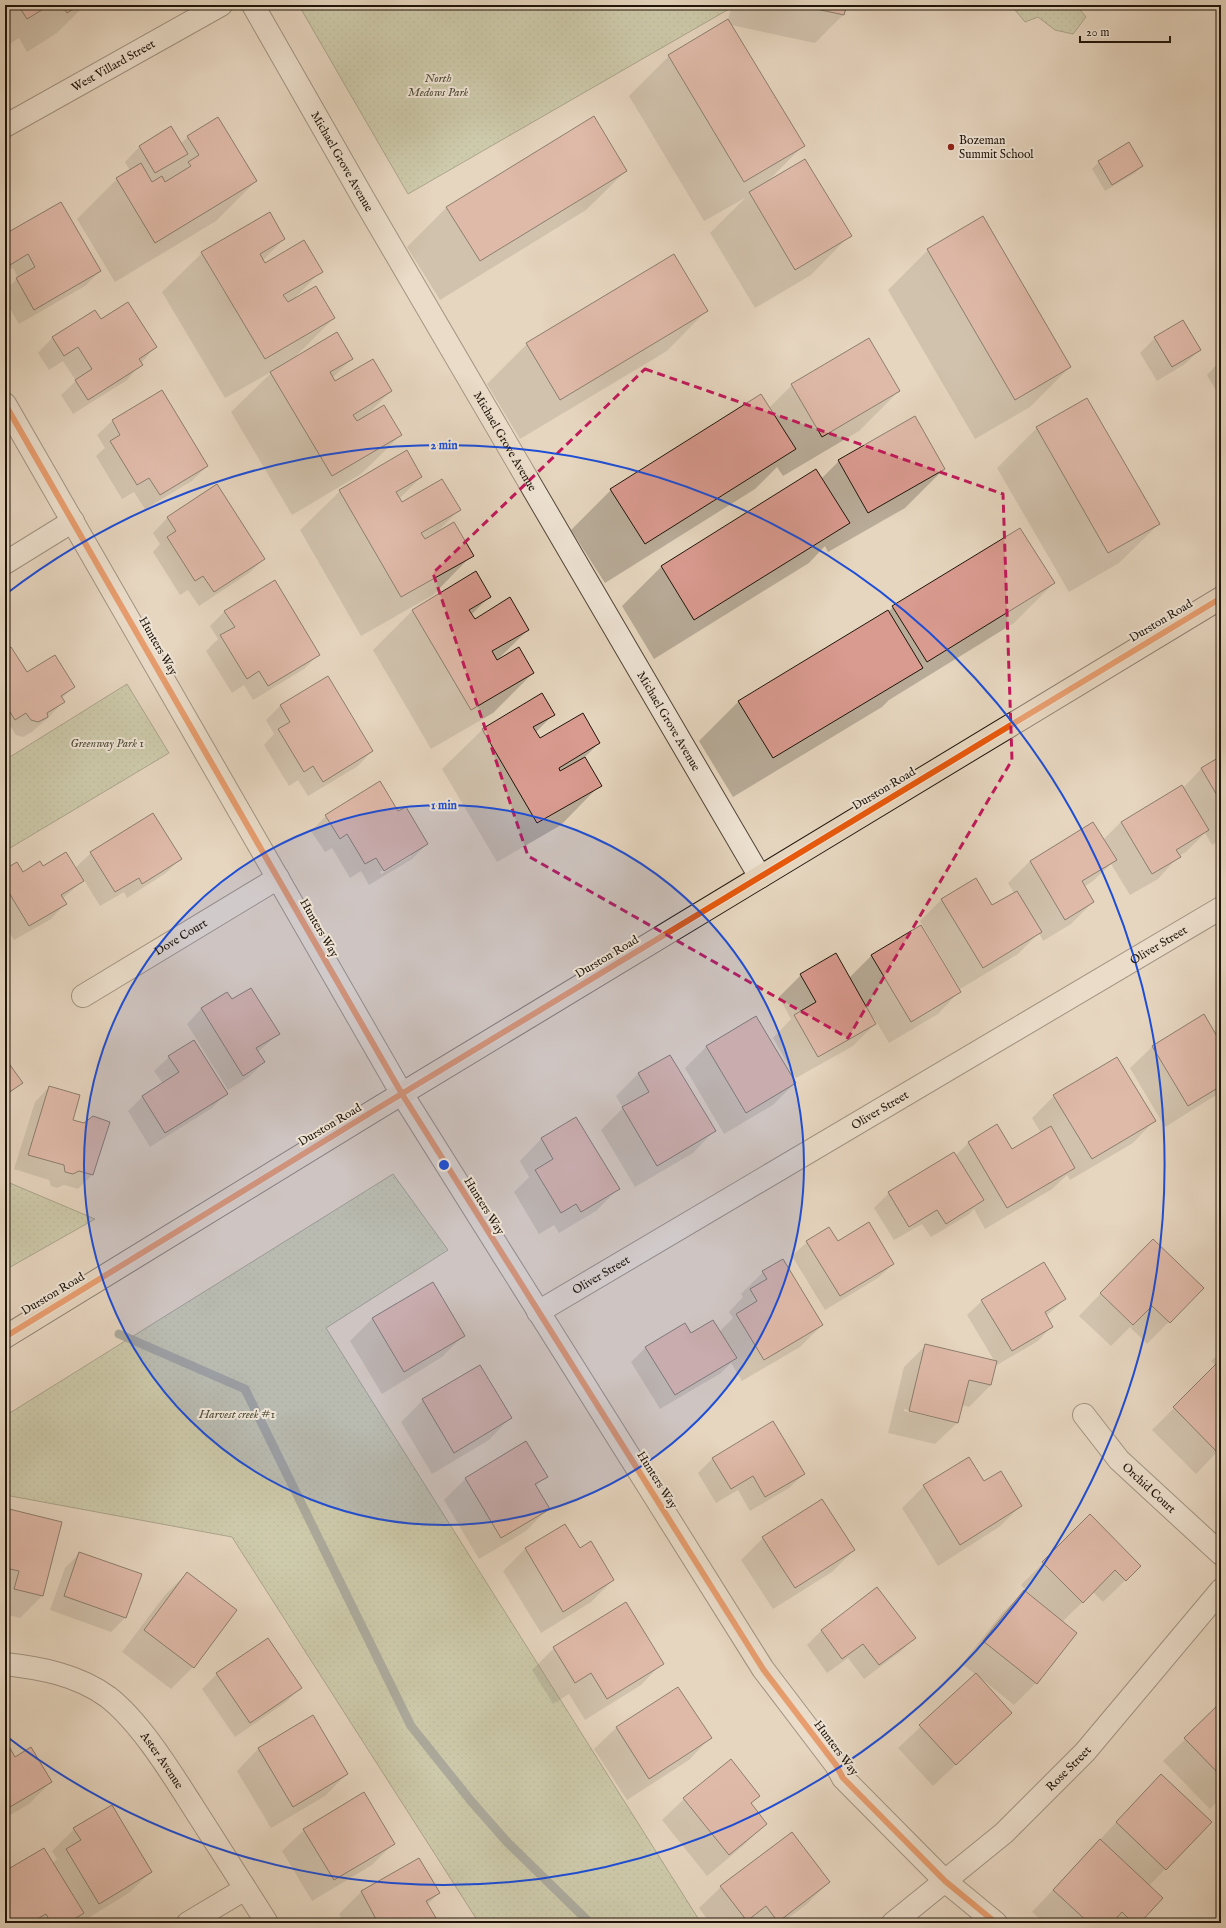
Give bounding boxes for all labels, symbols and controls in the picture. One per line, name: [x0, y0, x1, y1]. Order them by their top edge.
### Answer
scale bar: [1080, 18, 1170, 44]
text: 20 m: [1086, 25, 1109, 40]
street label: West Villard Street: [69, 36, 158, 95]
park label: North Medows Park: [408, 71, 469, 100]
street label: Michael Grove Avenue: [308, 109, 377, 215]
place label: Bozeman Summit School: [959, 133, 1034, 162]
marker: Bozeman Summit School: [946, 142, 956, 152]
street label: Michael Grove Avenue: [470, 389, 541, 494]
text: 2 min: [430, 438, 458, 453]
street label: Durston Road: [1127, 596, 1196, 646]
street label: Hunters Way: [135, 614, 181, 678]
street label: Michael Grove Avenue: [634, 668, 704, 774]
park label: Greenway Park 1: [70, 736, 144, 751]
street label: Durston Road: [850, 764, 919, 814]
text: 1 min: [431, 798, 458, 813]
street label: Hunters Way: [296, 896, 342, 960]
street label: Dove Court: [151, 915, 210, 959]
street label: Oliver Street: [1127, 922, 1190, 968]
street label: Durston Road: [573, 932, 642, 982]
street label: Oliver Street: [848, 1087, 911, 1133]
street label: Durston Road: [296, 1100, 365, 1150]
centre of rings: [437, 1158, 451, 1172]
street label: Hunters Way: [460, 1174, 508, 1238]
street label: Oliver Street: [569, 1252, 632, 1298]
street label: Durston Road: [19, 1269, 88, 1319]
park label: Harvest creek #1: [198, 1407, 275, 1422]
street label: Hunters Way: [633, 1448, 681, 1512]
street label: Orchid Court: [1119, 1459, 1179, 1516]
street label: Hunters Way: [810, 1717, 862, 1779]
street label: Aster Avenue: [137, 1728, 187, 1792]
street label: Rose Street: [1043, 1743, 1094, 1794]

